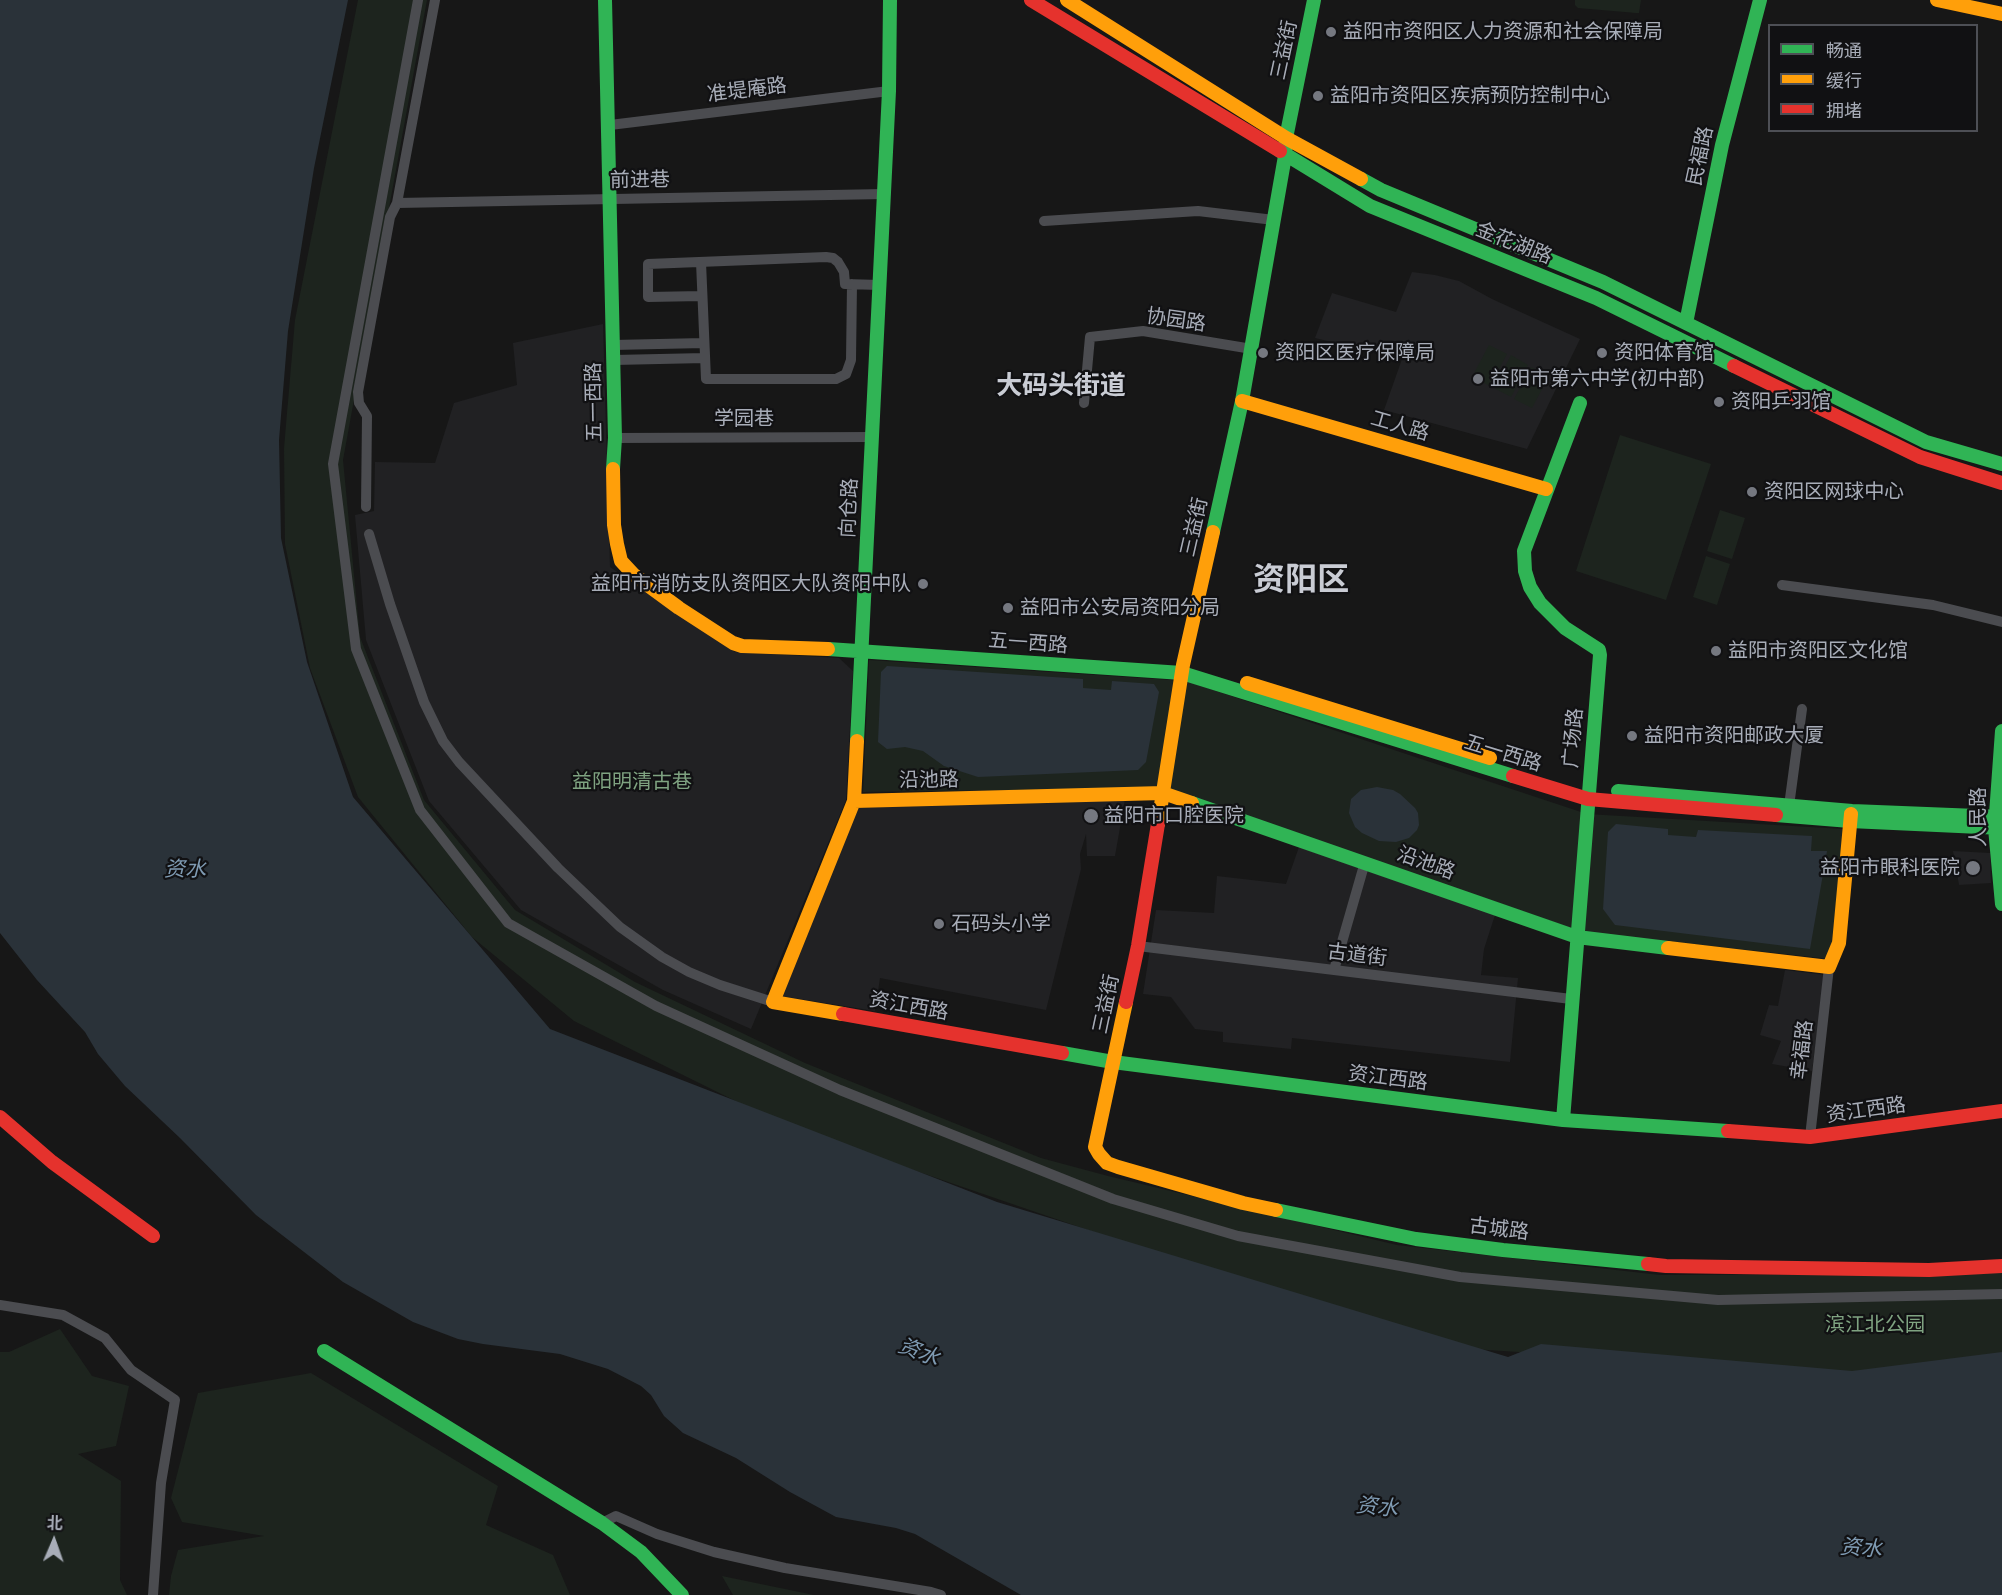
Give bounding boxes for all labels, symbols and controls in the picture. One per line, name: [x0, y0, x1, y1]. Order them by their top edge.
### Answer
street label: 三益街: [1266, 18, 1302, 82]
place label: 益阳市资阳区人力资源和社会保障局: [1343, 20, 1663, 44]
legend: [1768, 24, 1978, 132]
marker: 益阳市资阳区人力资源和社会保障局: [1324, 25, 1338, 39]
text: 畅通: [1826, 39, 1862, 61]
text: 缓行: [1826, 69, 1862, 91]
street label: 准堤庵路: [706, 73, 788, 107]
place label: 益阳市资阳区疾病预防控制中心: [1330, 84, 1610, 108]
marker: 益阳市资阳区疾病预防控制中心: [1311, 89, 1325, 103]
text: 拥堵: [1826, 99, 1862, 121]
street label: 民福路: [1682, 124, 1718, 188]
street label: 前进巷: [610, 167, 670, 193]
street label: 金花湖路: [1472, 217, 1556, 269]
street label: 协园路: [1145, 304, 1207, 336]
place label: 资阳区医疗保障局: [1275, 341, 1435, 365]
place label: 资阳体育馆: [1614, 341, 1714, 365]
marker: 资阳区医疗保障局: [1256, 346, 1270, 360]
marker: 资阳体育馆: [1595, 346, 1609, 360]
street label: 五一西路: [581, 362, 607, 442]
place label: 益阳市第六中学(初中部): [1490, 367, 1705, 391]
district label: 大码头街道: [996, 370, 1126, 402]
marker: 益阳市第六中学(初中部): [1471, 372, 1485, 386]
place label: 资阳乒羽馆: [1731, 390, 1831, 414]
marker: 资阳乒羽馆: [1712, 395, 1726, 409]
street label: 工人路: [1368, 406, 1432, 446]
street label: 学园巷: [714, 407, 774, 431]
street label: 向仓路: [835, 477, 863, 539]
place label: 资阳区网球中心: [1764, 480, 1904, 504]
marker: 资阳区网球中心: [1745, 485, 1759, 499]
street label: 三益街: [1176, 495, 1212, 559]
district label: 资阳区: [1253, 561, 1349, 599]
place label: 益阳市消防支队资阳区大队资阳中队: [591, 572, 911, 596]
marker: 益阳市消防支队资阳区大队资阳中队: [916, 577, 930, 591]
place label: 益阳市公安局资阳分局: [1020, 596, 1220, 620]
marker: 益阳市公安局资阳分局: [1001, 601, 1015, 615]
street label: 五一西路: [987, 628, 1069, 658]
place label: 益阳市资阳区文化馆: [1728, 639, 1908, 663]
marker: 益阳市资阳区文化馆: [1709, 644, 1723, 658]
street label: 广场路: [1558, 707, 1588, 769]
place label: 益阳市资阳邮政大厦: [1644, 724, 1824, 748]
marker: 益阳市资阳邮政大厦: [1625, 729, 1639, 743]
street label: 五一西路: [1461, 730, 1545, 776]
street label: 沿池路: [899, 767, 959, 793]
park label: 益阳明清古巷: [572, 770, 692, 794]
street label: 人民路: [1967, 787, 1991, 847]
place label: 益阳市口腔医院: [1104, 804, 1244, 828]
marker: 益阳市口腔医院: [1082, 807, 1100, 825]
street label: 沿池路: [1394, 841, 1458, 885]
water label: 资水: [164, 856, 206, 882]
place label: 益阳市眼科医院: [1820, 856, 1960, 880]
marker: 益阳市眼科医院: [1964, 859, 1982, 877]
place label: 石码头小学: [951, 912, 1051, 936]
marker: 石码头小学: [932, 917, 946, 931]
street label: 古道街: [1326, 939, 1388, 971]
street label: 三益街: [1088, 972, 1124, 1036]
street label: 资江西路: [868, 987, 950, 1025]
street label: 幸福路: [1786, 1019, 1818, 1081]
street label: 资江西路: [1347, 1061, 1429, 1095]
street label: 资江西路: [1825, 1093, 1907, 1127]
street label: 古城路: [1468, 1213, 1530, 1245]
park label: 滨江北公园: [1825, 1313, 1925, 1337]
water label: 资水: [895, 1333, 943, 1371]
water label: 资水: [1355, 1493, 1399, 1521]
north arrow: [24, 1511, 84, 1571]
text: 北: [46, 1513, 63, 1533]
water label: 资水: [1839, 1534, 1883, 1562]

